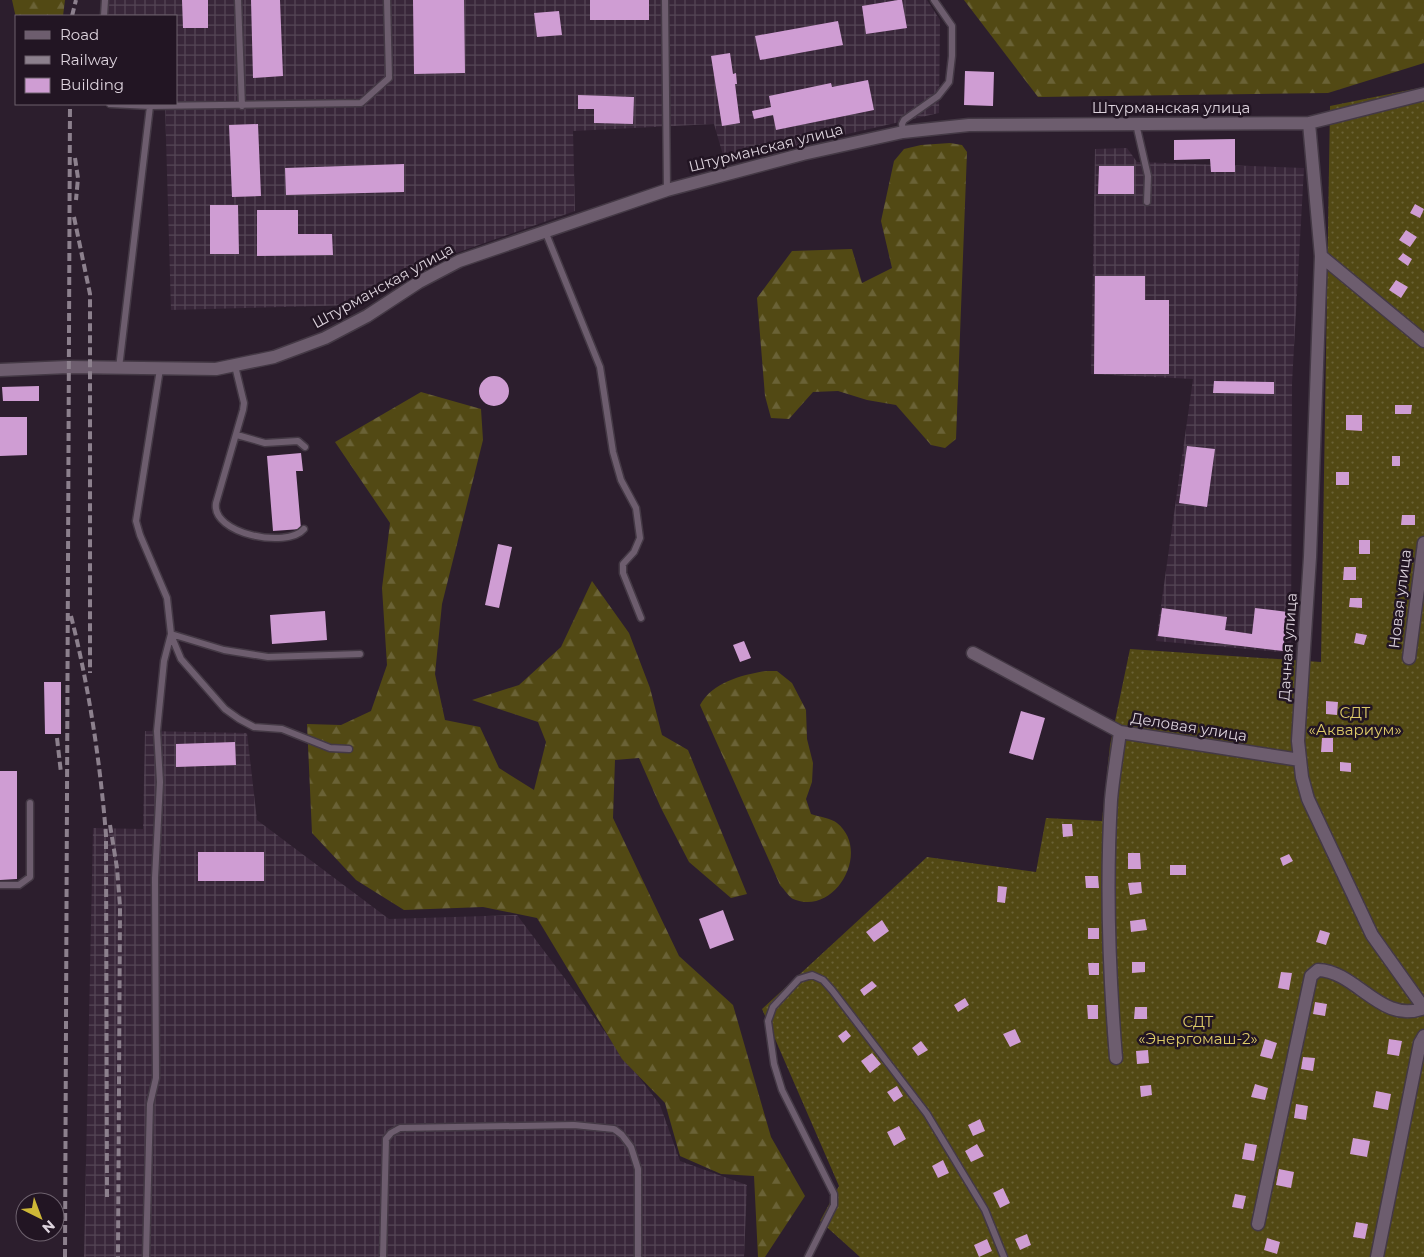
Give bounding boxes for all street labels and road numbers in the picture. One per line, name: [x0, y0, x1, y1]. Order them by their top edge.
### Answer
street label: Штурманская улица: [1092, 98, 1250, 117]
street label: Штурманская улица: [687, 119, 845, 176]
street label: Штурманская улица: [309, 239, 457, 332]
street label: Новая улица: [1384, 548, 1415, 650]
street label: Дачная улица: [1274, 592, 1301, 702]
street label: Деловая улица: [1130, 708, 1249, 745]

